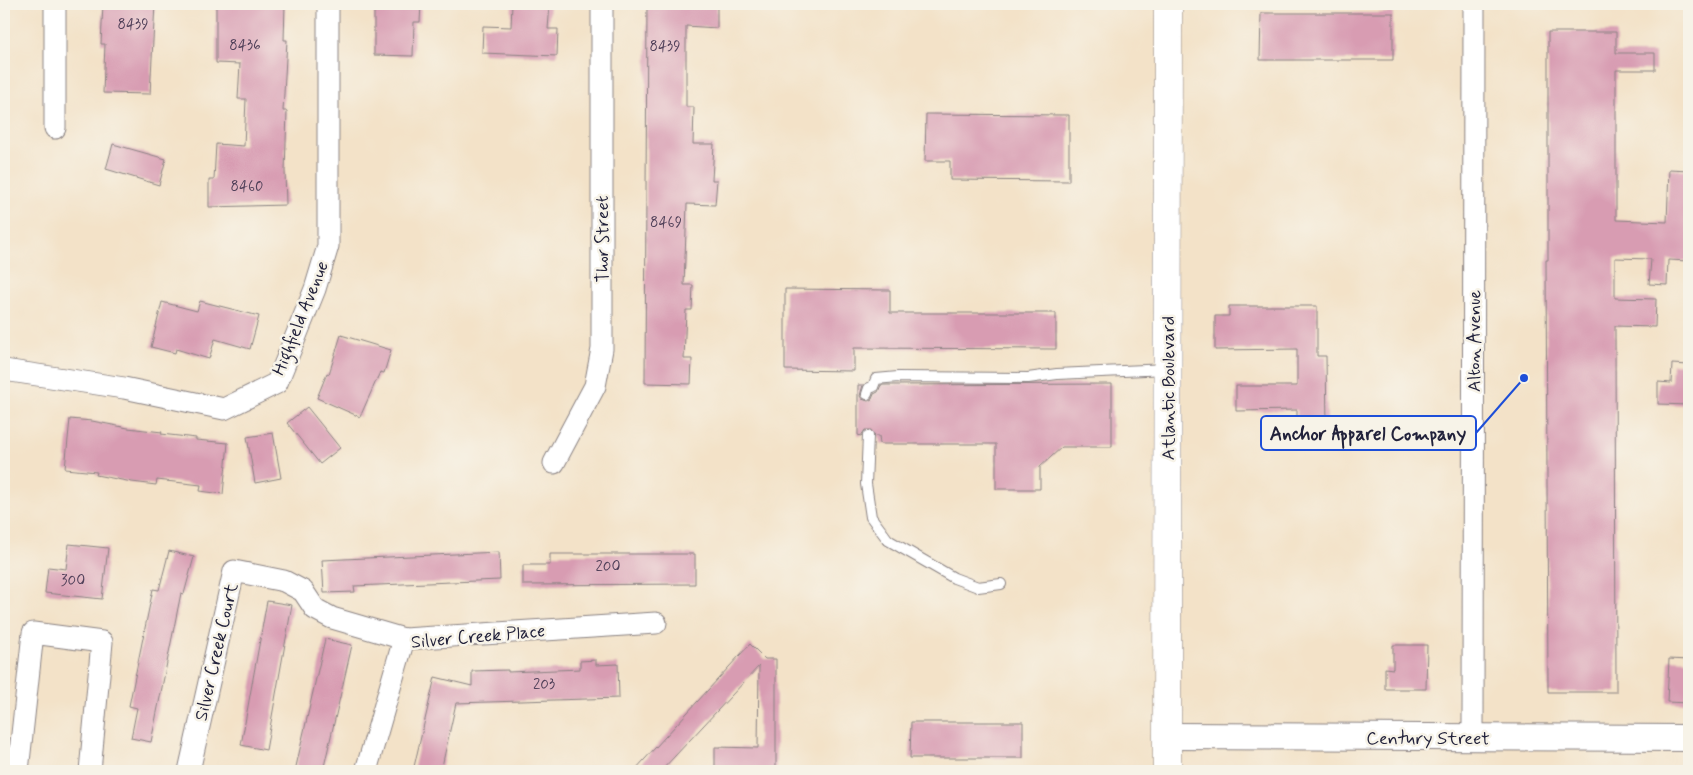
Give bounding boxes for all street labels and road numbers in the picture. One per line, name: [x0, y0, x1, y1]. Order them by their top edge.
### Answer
street label: Thor Street: [591, 195, 615, 283]
street label: Highfield Avenue: [267, 258, 337, 380]
street label: Alton Avenue: [1463, 290, 1487, 392]
street label: Atlantic Boulevard: [1157, 316, 1181, 460]
street label: Silver Creek Court: [189, 581, 245, 723]
street label: Silver Creek Place: [410, 619, 546, 655]
street label: Century Street: [1366, 727, 1490, 751]

